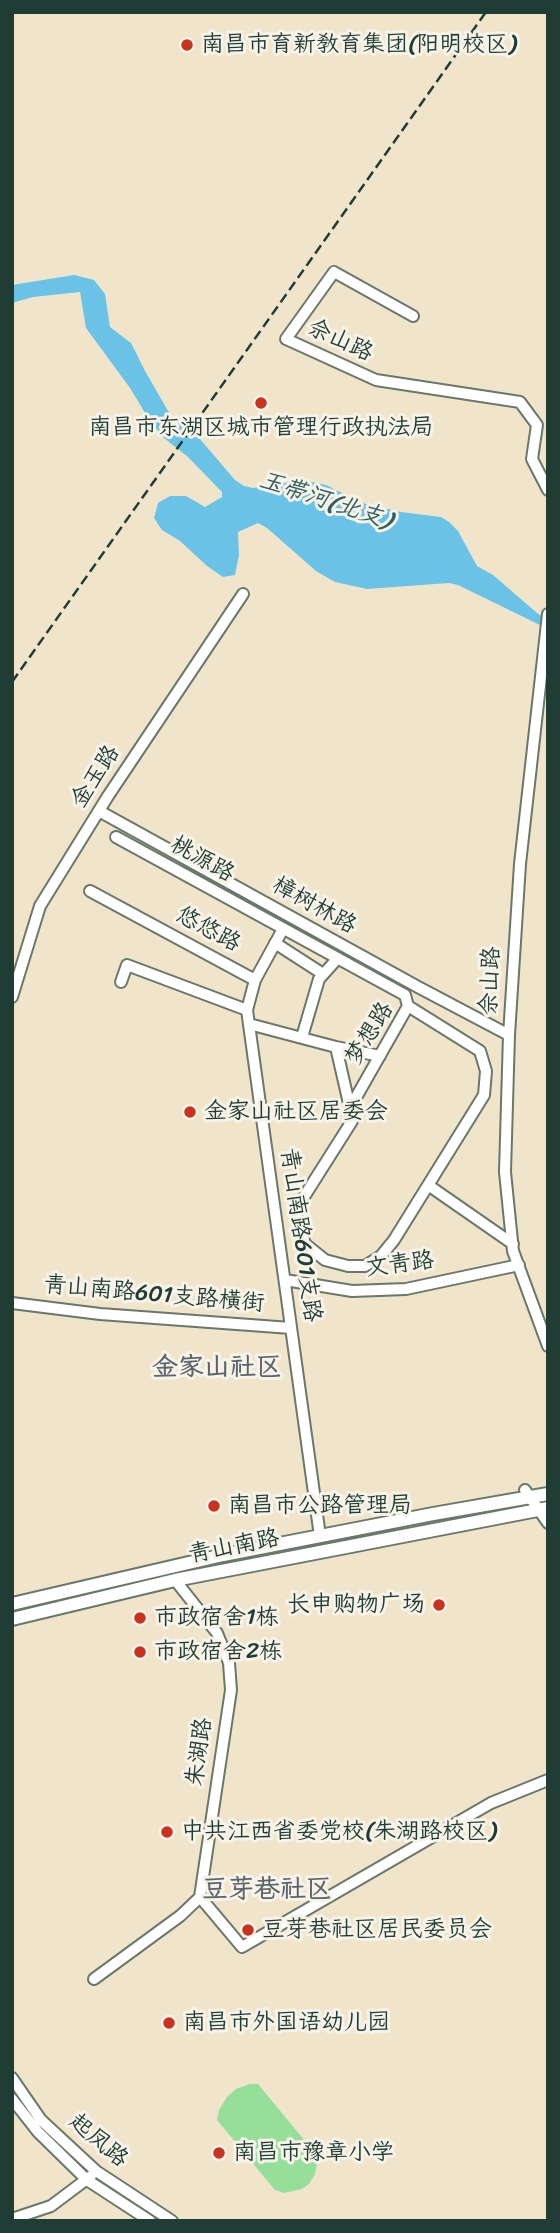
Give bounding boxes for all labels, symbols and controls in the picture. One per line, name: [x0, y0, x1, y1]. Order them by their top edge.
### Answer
place label: 南昌市育新教育集团(阳明校区): [201, 31, 516, 59]
marker: 南昌市育新教育集团(阳明校区): [179, 37, 195, 53]
street label: 佘山路: [303, 314, 377, 368]
marker: 南昌市东湖区城市管理行政执法局: [253, 395, 269, 411]
place label: 南昌市东湖区城市管理行政执法局: [89, 414, 433, 442]
water label: 玉带河(北支): [255, 466, 395, 536]
street label: 金玉路: [66, 741, 126, 813]
street label: 桃源路: [165, 831, 239, 889]
street label: 樟树林路: [267, 872, 361, 940]
street label: 悠悠路: [171, 902, 245, 958]
street label: 佘山路: [475, 946, 507, 1016]
street label: 梦想路: [340, 997, 400, 1071]
place label: 金家山社区居委会: [204, 1098, 388, 1126]
marker: 金家山社区居委会: [182, 1104, 198, 1120]
street label: 青山南路601支路: [274, 1146, 326, 1324]
street label: 文青路: [364, 1247, 436, 1283]
street label: 青山南路601支路横街: [42, 1272, 266, 1318]
district label: 金家山社区: [152, 1352, 282, 1384]
place label: 南昌市公路管理局: [228, 1492, 412, 1520]
marker: 南昌市公路管理局: [206, 1498, 222, 1514]
street label: 青山南路: [186, 1525, 282, 1569]
place label: 长申购物广场: [287, 1591, 425, 1619]
marker: 长申购物广场: [431, 1597, 447, 1613]
place label: 市政宿舍1栋: [154, 1604, 279, 1632]
marker: 市政宿舍1栋: [132, 1610, 148, 1626]
place label: 市政宿舍2栋: [154, 1638, 282, 1666]
marker: 市政宿舍2栋: [132, 1644, 148, 1660]
street label: 朱湖路: [182, 1716, 218, 1788]
place label: 中共江西省委党校(朱湖路校区): [181, 1818, 496, 1846]
marker: 中共江西省委党校(朱湖路校区): [159, 1824, 175, 1840]
district label: 豆芽巷社区: [202, 1874, 332, 1906]
place label: 豆芽巷社区居民委员会: [262, 1916, 492, 1944]
marker: 豆芽巷社区居民委员会: [240, 1922, 256, 1938]
place label: 南昌市外国语幼儿园: [183, 2009, 390, 2037]
marker: 南昌市外国语幼儿园: [161, 2015, 177, 2031]
street label: 起凤路: [63, 2108, 133, 2174]
place label: 南昌市豫章小学: [233, 2139, 394, 2167]
marker: 南昌市豫章小学: [211, 2145, 227, 2161]

